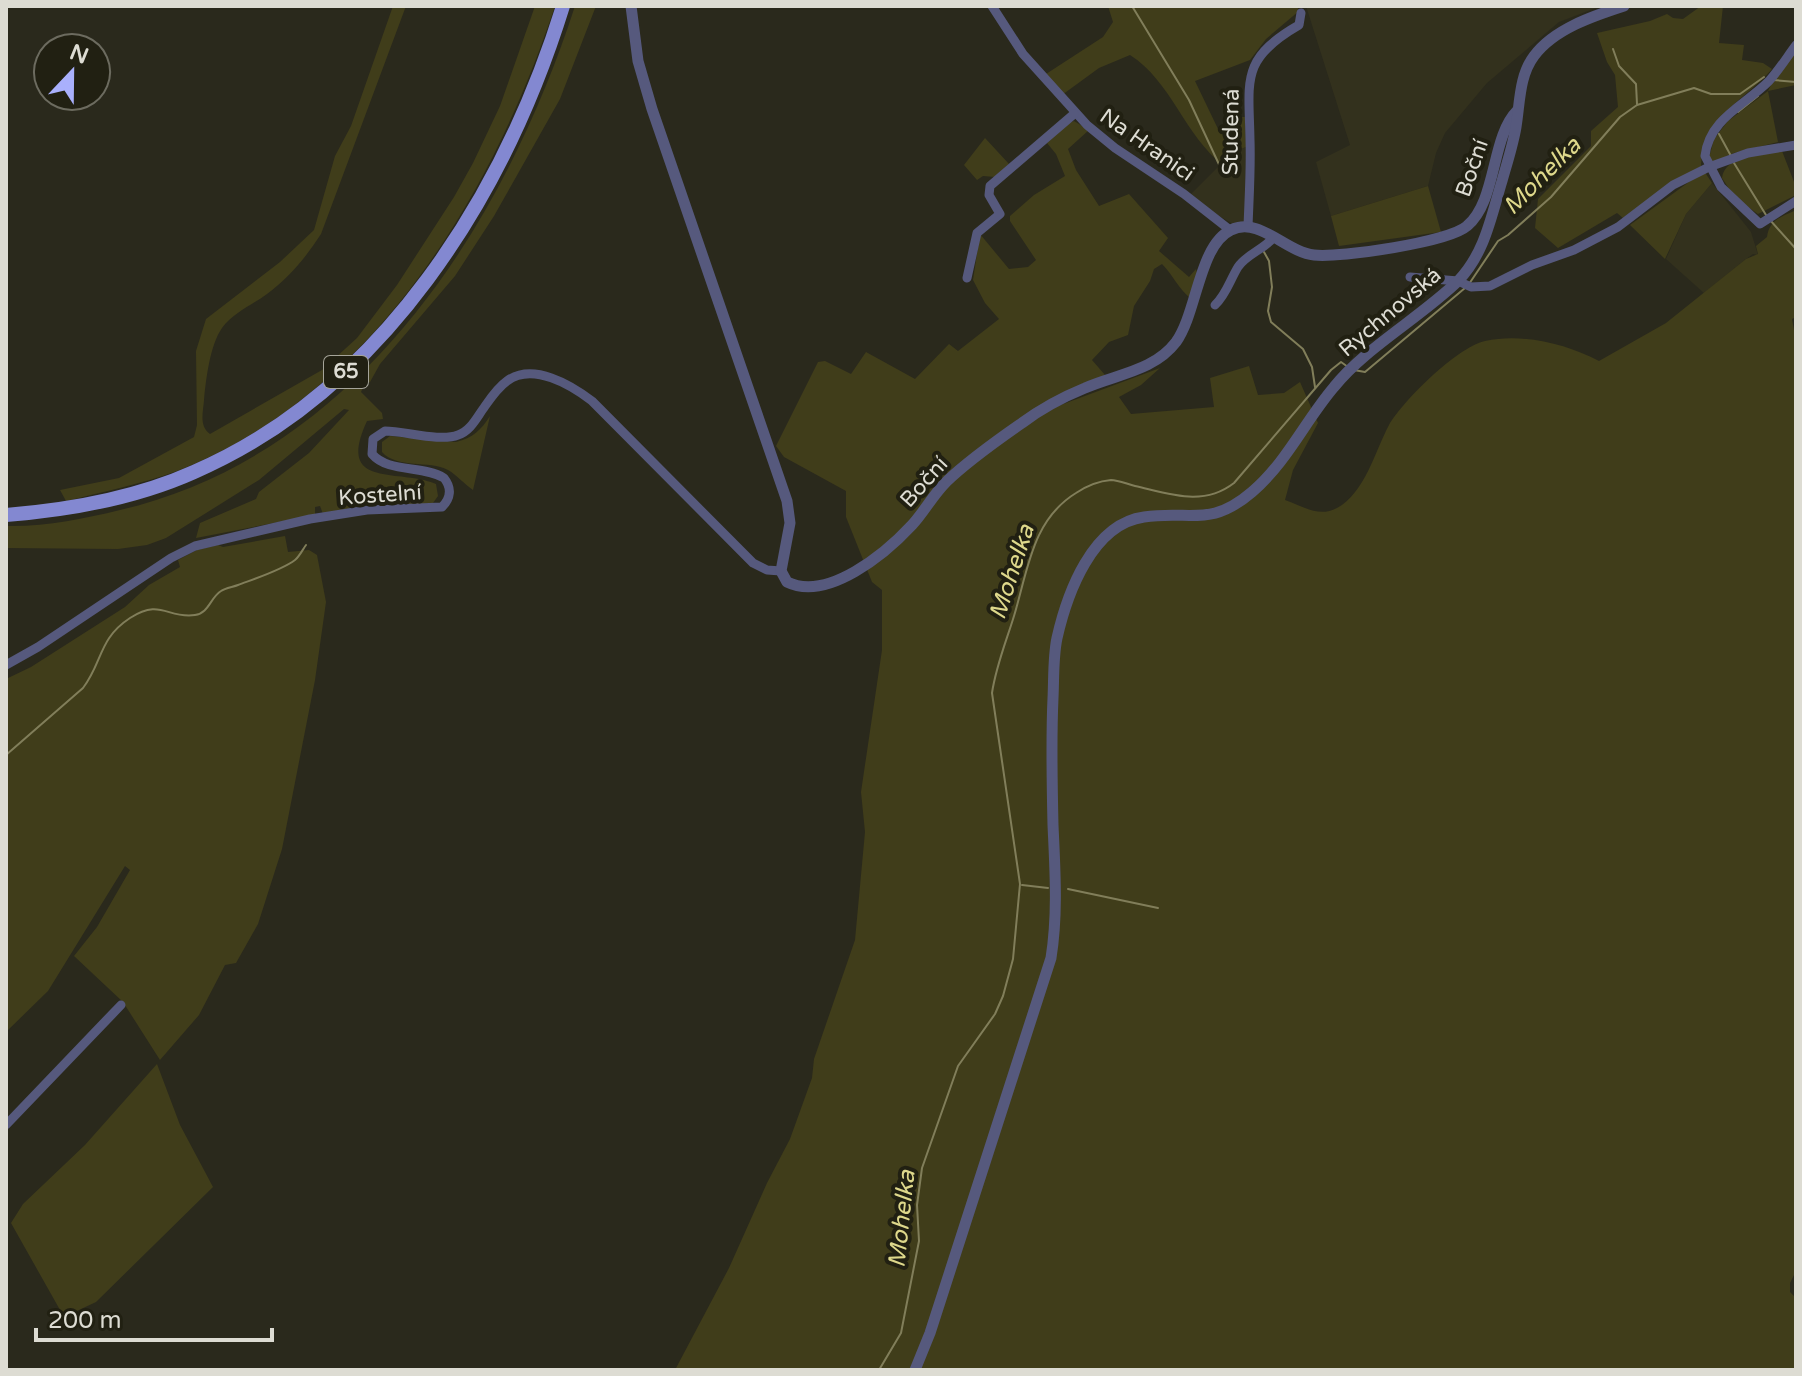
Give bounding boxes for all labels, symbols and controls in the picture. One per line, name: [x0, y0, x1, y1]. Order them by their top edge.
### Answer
north arrow: [32, 32, 112, 112]
text: N: [66, 39, 92, 70]
street label: Studená: [1217, 88, 1245, 176]
street label: Na Hranici: [1095, 103, 1199, 187]
water label: Mohelka: [1497, 131, 1587, 221]
street label: Boční: [1450, 136, 1494, 200]
street label: Rychnovská: [1334, 262, 1446, 362]
road number: 65: [324, 356, 368, 388]
street label: Boční: [895, 451, 953, 513]
street label: Kostelní: [337, 479, 423, 511]
water label: Mohelka: [983, 520, 1041, 623]
water label: Mohelka: [882, 1168, 922, 1269]
scale bar: [36, 1292, 272, 1342]
text: 200 m: [48, 1306, 122, 1335]

